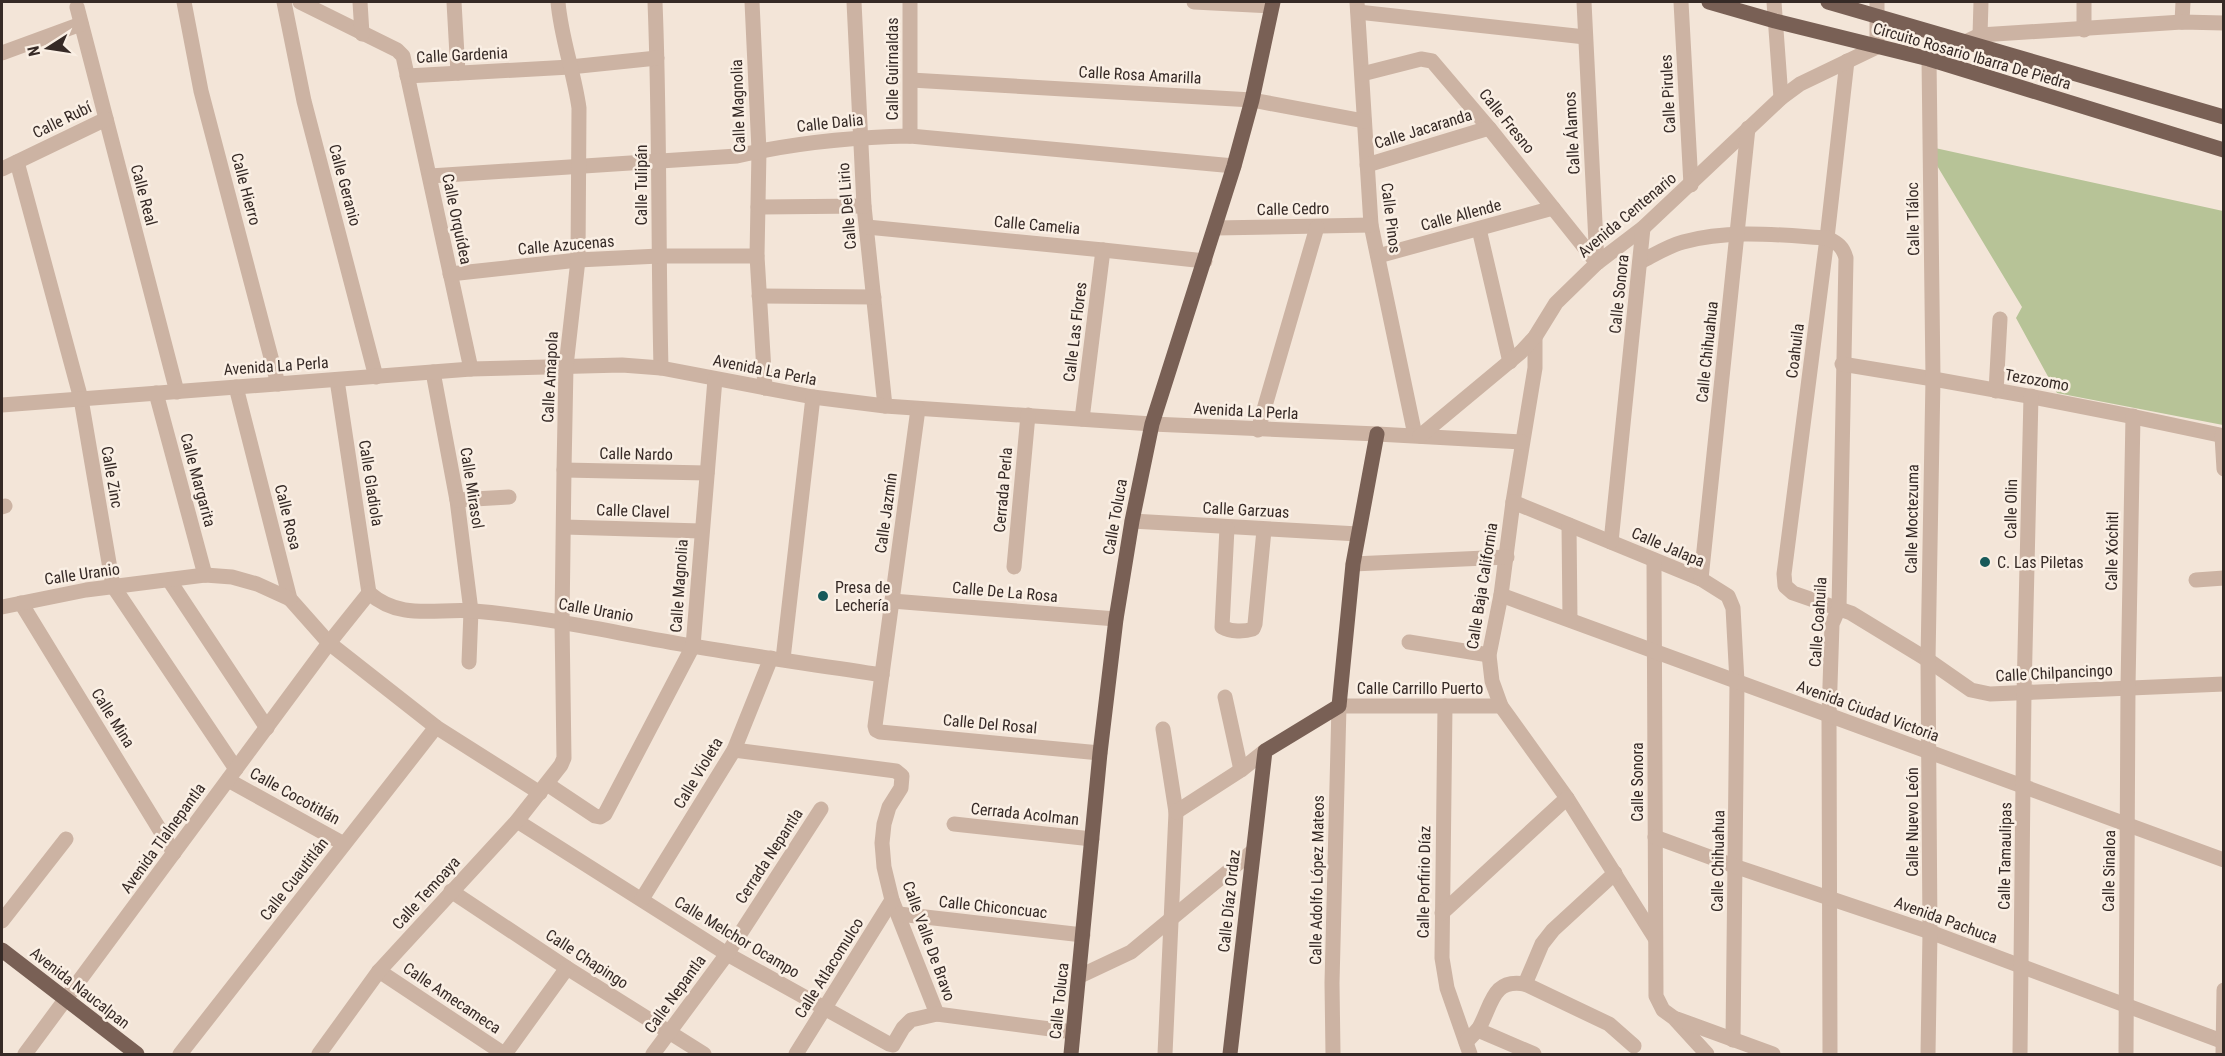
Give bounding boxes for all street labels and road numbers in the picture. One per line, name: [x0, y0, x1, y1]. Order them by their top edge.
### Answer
street label: Calle Guirnaldas: [883, 18, 902, 120]
street label: Circuito Rosario Ibarra De Piedra: [1871, 19, 2073, 93]
street label: Calle Gardenia: [416, 43, 508, 67]
street label: Calle Pirules: [1656, 54, 1680, 134]
street label: Calle Magnolia: [727, 59, 749, 153]
street label: Calle Rosa Amarilla: [1078, 62, 1202, 88]
street label: Calle Fresno: [1475, 85, 1539, 157]
street label: Calle Álamos: [1560, 91, 1584, 175]
street label: Calle Rubí: [29, 97, 96, 142]
street label: Calle Jacaranda: [1372, 105, 1474, 153]
street label: Calle Dalia: [796, 110, 864, 136]
street label: Calle Geranio: [325, 142, 365, 228]
street label: Calle Tulipán: [632, 145, 651, 225]
street label: Calle Hierro: [227, 151, 265, 227]
street label: Calle Real: [127, 162, 161, 228]
street label: Calle Del Lirio: [834, 162, 860, 250]
street label: Avenida Centenario: [1574, 168, 1680, 262]
street label: Calle Orquídea: [438, 172, 476, 266]
street label: Calle Pinos: [1377, 182, 1405, 254]
street label: Calle Tláloc: [1903, 182, 1923, 256]
street label: Calle Allende: [1419, 195, 1503, 235]
street label: Calle Cedro: [1257, 199, 1329, 219]
street label: Calle Camelia: [993, 212, 1081, 238]
street label: Calle Azucenas: [517, 231, 615, 259]
street label: Calle Sonora: [1605, 253, 1633, 335]
street label: Calle Las Flores: [1059, 281, 1091, 383]
street label: Calle Chihuahua: [1692, 300, 1722, 404]
street label: Coahuila: [1782, 322, 1808, 380]
street label: Calle Amapola: [538, 331, 562, 423]
street label: Avenida La Perla: [712, 351, 818, 389]
street label: Avenida La Perla: [223, 353, 329, 379]
street label: Tezozomo: [2003, 365, 2071, 395]
street label: Avenida La Perla: [1193, 399, 1299, 423]
street label: Calle Margarita: [176, 431, 220, 529]
street label: Calle Gladiola: [355, 439, 387, 527]
street label: Calle Nardo: [599, 444, 673, 464]
street label: Calle Zinc: [97, 445, 127, 509]
street label: Calle Mirasol: [456, 446, 488, 530]
street label: Cerrada Perla: [990, 447, 1016, 533]
street label: Calle Moctezuma: [1902, 464, 1922, 574]
street label: Calle Jazmín: [871, 471, 901, 555]
street label: Calle Toluca: [1099, 477, 1131, 557]
street label: Calle Olin: [2001, 479, 2021, 539]
street label: Calle Rosa: [271, 482, 305, 552]
street label: Calle Garzuas: [1202, 498, 1290, 522]
street label: Calle Clavel: [596, 500, 670, 522]
street label: Calle Xóchitl: [2102, 511, 2122, 591]
street label: Calle Baja California: [1463, 521, 1501, 651]
street label: Calle Jalapa: [1629, 523, 1707, 571]
street label: Calle Magnolia: [666, 539, 692, 633]
street label: Calle Uranio: [43, 559, 121, 589]
street label: Calle Coahuila: [1805, 576, 1831, 668]
street label: Calle De La Rosa: [951, 578, 1059, 606]
street label: Calle Uranio: [557, 594, 635, 626]
street label: Calle Chilpancingo: [1995, 660, 2113, 686]
street label: Avenida Ciudad Victoria: [1794, 676, 1942, 746]
street label: Calle Carrillo Puerto: [1357, 679, 1483, 698]
street label: Calle Mina: [87, 685, 139, 751]
street label: Calle Del Rosal: [942, 710, 1038, 738]
street label: Calle Violeta: [669, 734, 727, 812]
street label: Calle Sonora: [1628, 742, 1647, 822]
street label: Calle Cocotitlán: [247, 763, 343, 829]
street label: Calle Nuevo León: [1903, 767, 1922, 877]
street label: Avenida Tlalnepantla: [117, 779, 209, 897]
street label: Calle Adolfo López Mateos: [1306, 795, 1328, 965]
street label: Cerrada Acolman: [970, 799, 1080, 829]
street label: Calle Tamaulipas: [1995, 802, 2015, 910]
street label: Cerrada Nepantla: [731, 805, 807, 907]
street label: Calle Chihuahua: [1708, 810, 1728, 912]
street label: Calle Porfirio Díaz: [1414, 826, 1434, 938]
street label: Calle Sinaloa: [2099, 830, 2119, 912]
street label: Calle Cuautitlán: [256, 834, 332, 924]
street label: Calle Díaz Ordaz: [1214, 849, 1244, 953]
street label: Calle Temoaya: [388, 853, 464, 933]
street label: Calle Valle De Bravo: [899, 879, 959, 1003]
street label: Calle Melchor Ocampo: [671, 892, 803, 982]
street label: Calle Chiconcuac: [938, 892, 1048, 922]
street label: Avenida Pachuca: [1892, 893, 2000, 947]
street label: Calle Atlacomulco: [791, 914, 867, 1022]
street label: Calle Chapingo: [542, 925, 632, 993]
street label: Avenida Naucalpan: [26, 943, 134, 1033]
street label: Calle Nepantla: [640, 951, 710, 1037]
street label: Calle Amecameca: [400, 958, 504, 1038]
street label: Calle Toluca: [1046, 962, 1072, 1040]

